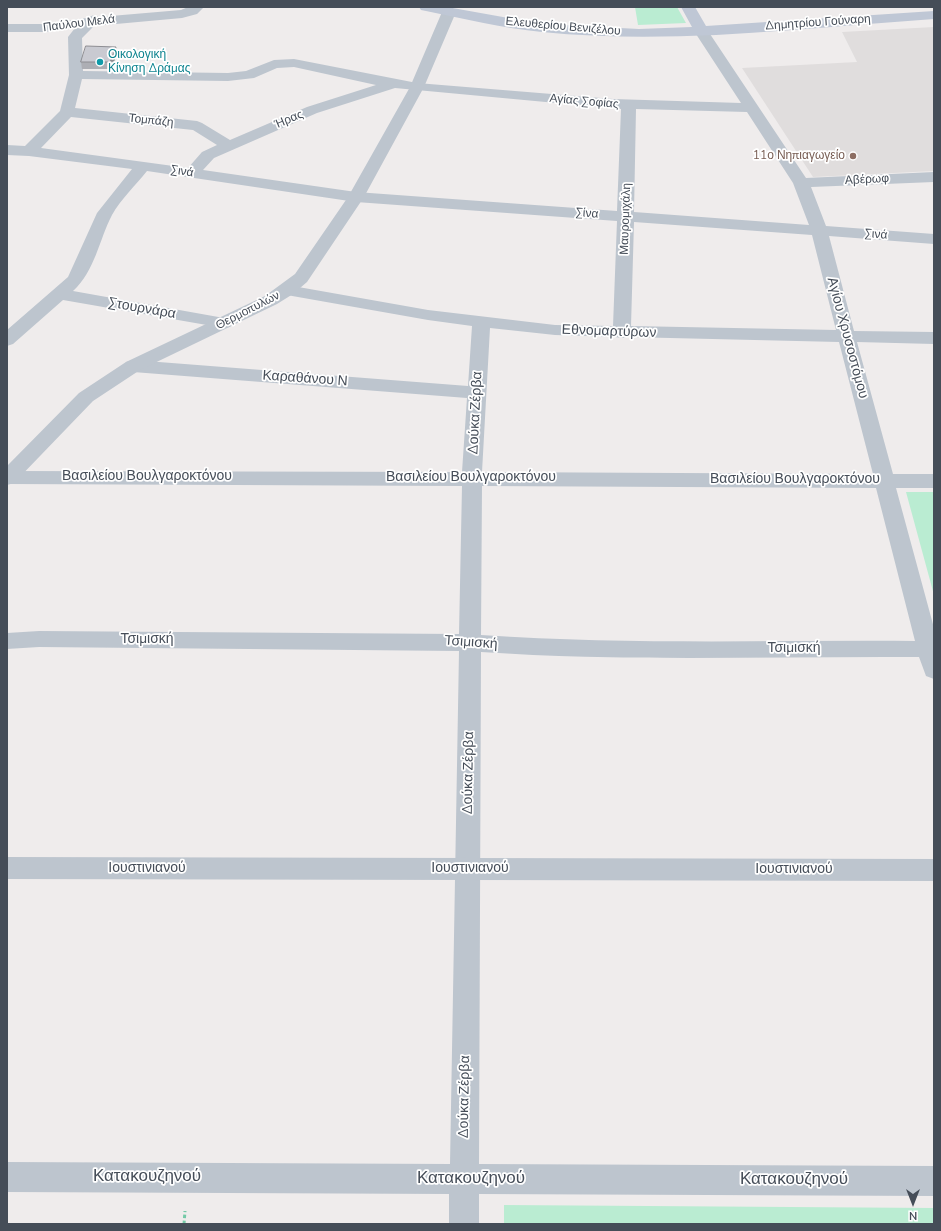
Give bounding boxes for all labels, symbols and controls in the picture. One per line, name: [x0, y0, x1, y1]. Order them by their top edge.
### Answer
street label: Παύλου Μελά: [42, 12, 116, 36]
street label: Δημητρίου Γούναρη: [765, 12, 871, 34]
street label: Ελευθερίου Βενιζέλου: [505, 15, 621, 39]
place label: Οικολογική Κίνηση Δράμας: [108, 48, 190, 76]
marker: Οικολογική Κίνηση Δράμας: [95, 57, 105, 67]
street label: Αγίας Σοφίας: [549, 92, 619, 112]
street label: Ήρας: [273, 108, 305, 132]
street label: Τομπάζη: [128, 111, 174, 131]
place label: 11ο Νηπιαγωγείο: [753, 149, 845, 163]
marker: 11ο Νηπιαγωγείο: [848, 151, 858, 161]
street label: Σινά: [170, 163, 194, 181]
street label: Αβέρωφ: [845, 172, 889, 188]
street label: Μαυρομιχάλη: [618, 183, 634, 255]
street label: Σίνα: [575, 206, 599, 222]
street label: Σινά: [864, 227, 888, 243]
street label: Αγίου Χρυσοστόμου: [823, 276, 871, 400]
street label: Θερμοπυλών: [214, 289, 282, 333]
street label: Στουρνάρα: [107, 295, 177, 323]
street label: Εθνομαρτύρων: [561, 322, 657, 342]
street label: Καραθάνου Ν: [262, 368, 348, 390]
street label: Δούκα Ζέρβα: [465, 371, 487, 455]
street label: Βασιλείου Βουλγαροκτόνου: [62, 469, 232, 485]
street label: Βασιλείου Βουλγαροκτόνου: [386, 470, 556, 486]
street label: Βασιλείου Βουλγαροκτόνου: [710, 472, 880, 488]
street label: Τσιμισκή: [120, 632, 174, 648]
street label: Τσιμισκή: [444, 633, 498, 653]
street label: Τσιμισκή: [767, 641, 821, 657]
street label: Δούκα Ζέρβα: [460, 731, 478, 815]
street label: Ιουστινιανού: [108, 861, 186, 877]
street label: Ιουστινιανού: [431, 861, 509, 877]
street label: Ιουστινιανού: [755, 862, 833, 878]
street label: Δούκα Ζέρβα: [456, 1055, 474, 1139]
street label: Κατακουζηνού: [93, 1167, 201, 1187]
street label: Κατακουζηνού: [417, 1169, 525, 1189]
street label: Κατακουζηνού: [740, 1170, 848, 1190]
north arrow: [893, 1183, 933, 1223]
text: N: [909, 1208, 917, 1223]

